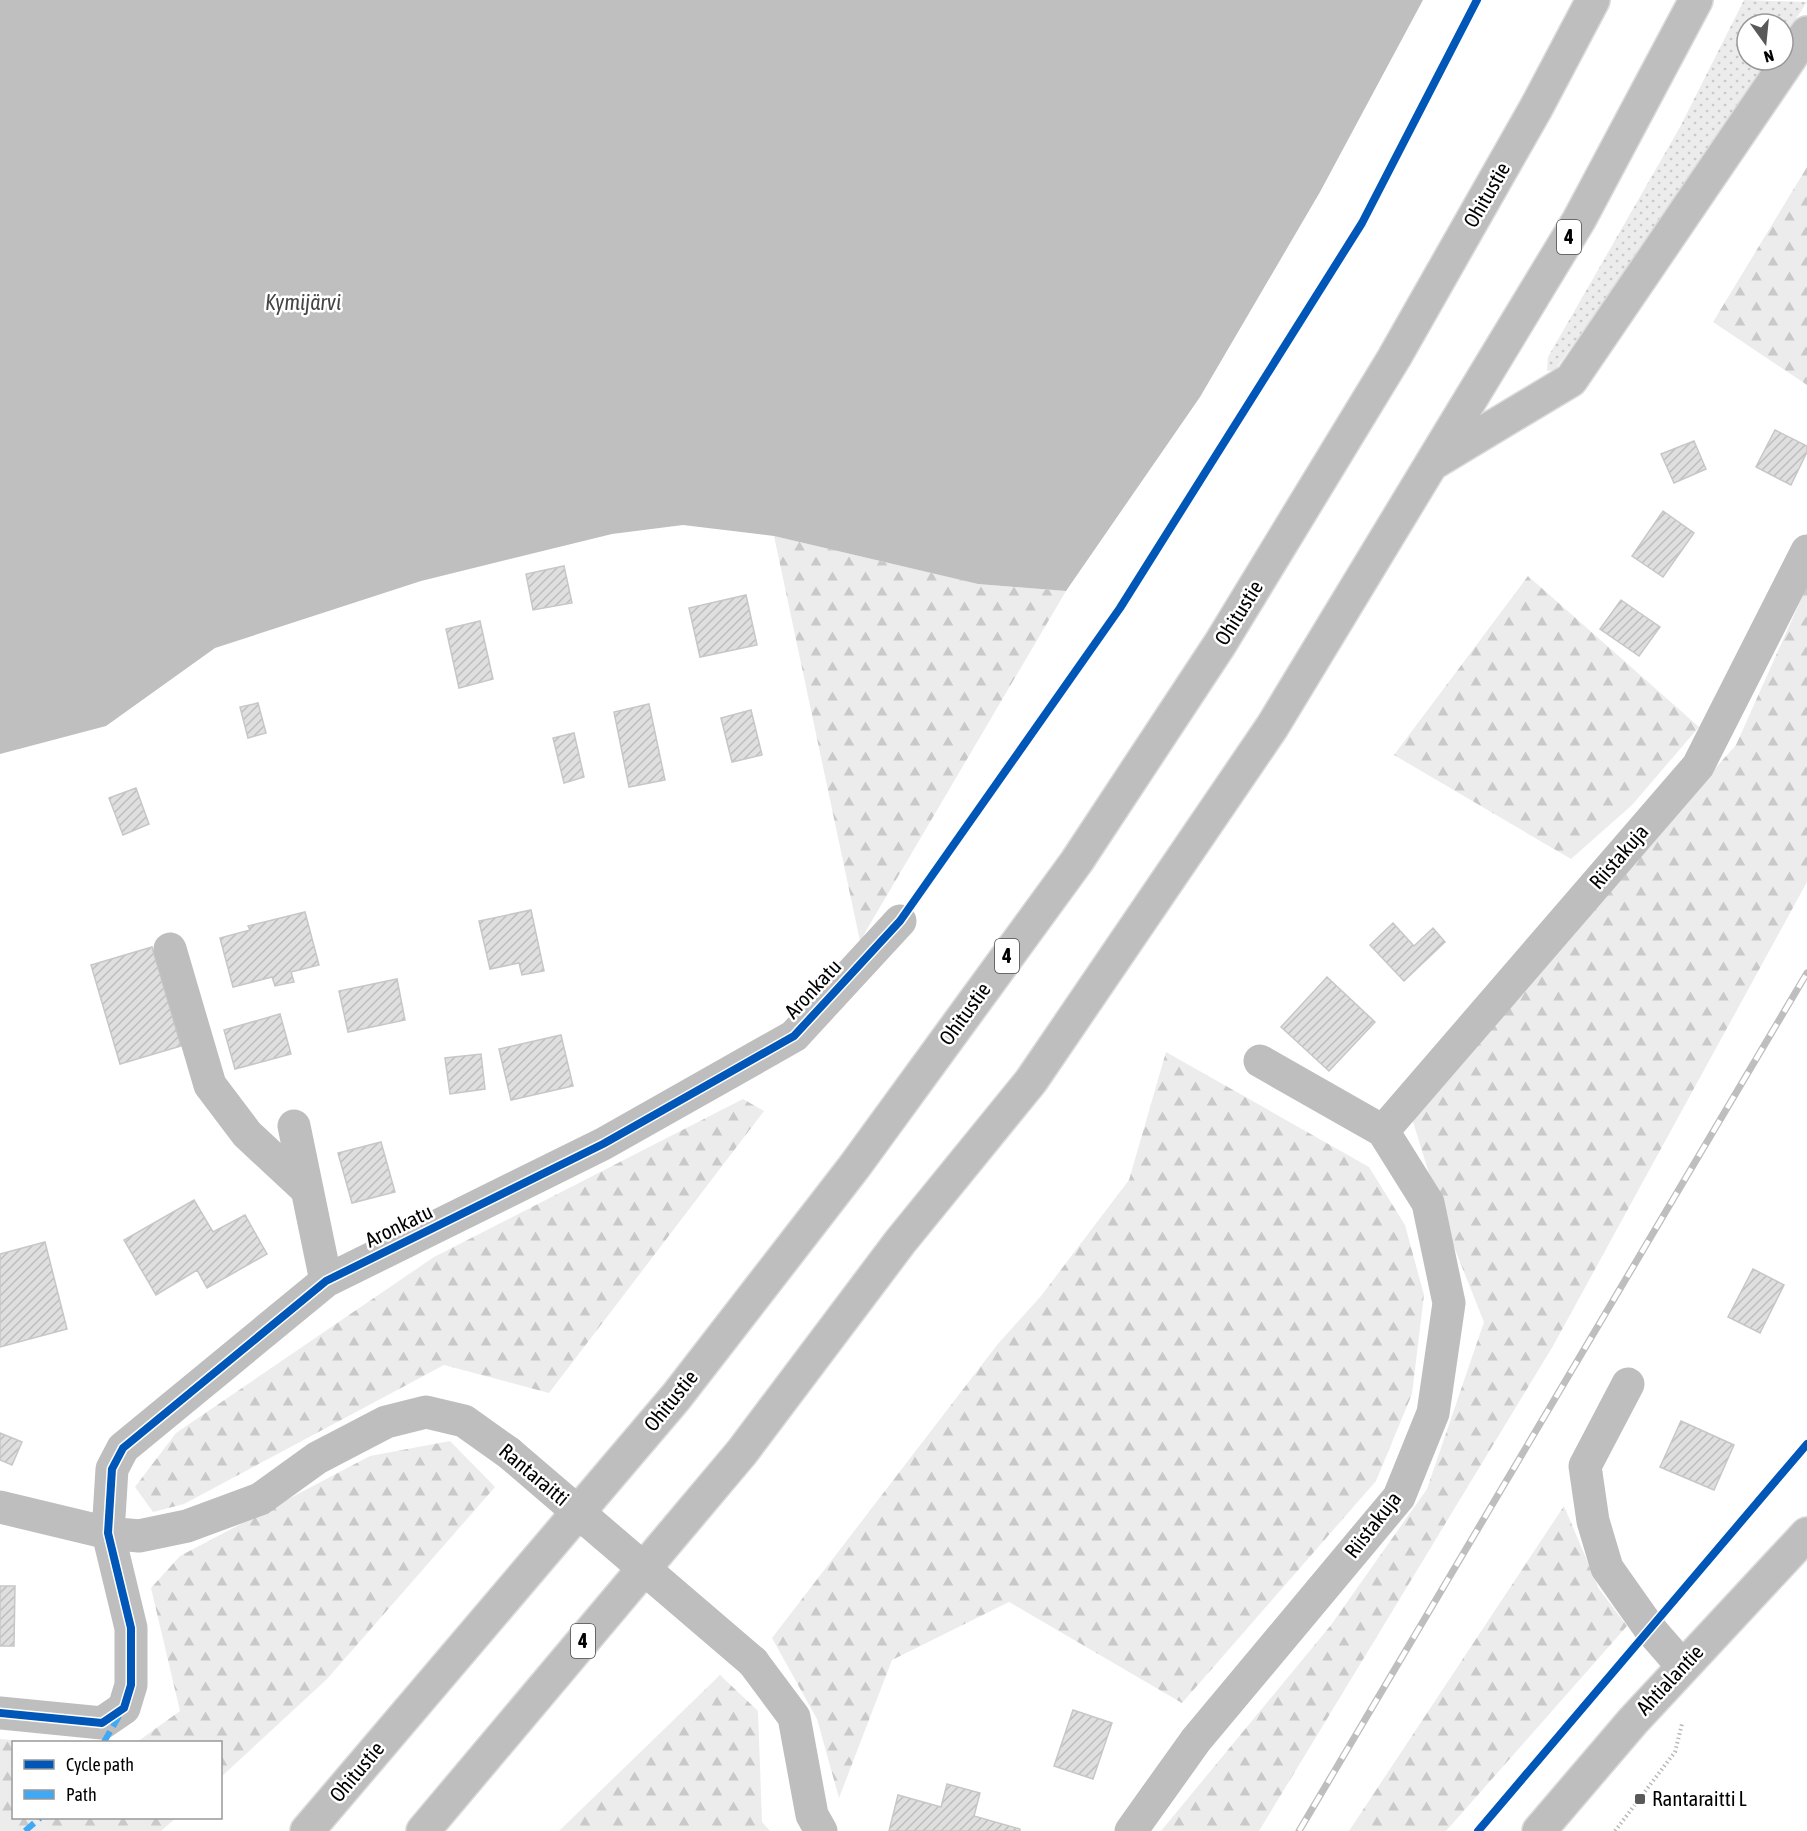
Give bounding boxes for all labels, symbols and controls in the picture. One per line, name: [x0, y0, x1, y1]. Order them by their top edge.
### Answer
north arrow: [1735, 12, 1795, 72]
text: N: [1762, 47, 1776, 66]
street label: Ohitustie: [1458, 158, 1514, 231]
road number: 4: [1557, 220, 1581, 254]
water label: Kymijärvi: [265, 289, 341, 315]
street label: Ohitustie: [1209, 576, 1267, 649]
street label: Riistakuja: [1584, 819, 1653, 893]
road number: 4: [995, 939, 1019, 973]
street label: Aronkatu: [779, 954, 846, 1023]
street label: Ohitustie: [934, 978, 995, 1049]
street label: Aronkatu: [361, 1199, 436, 1252]
street label: Ohitustie: [638, 1365, 702, 1436]
street label: Rantaraitti: [495, 1438, 574, 1510]
street label: Riistakuja: [1339, 1487, 1405, 1562]
road number: 4: [571, 1624, 595, 1658]
street label: Ahtialantie: [1631, 1639, 1708, 1719]
street label: Ohitustie: [324, 1736, 388, 1806]
legend: [12, 1741, 222, 1819]
text: Cycle path: [66, 1754, 134, 1775]
text: Path: [66, 1784, 97, 1805]
place label: Rantaraitti L: [1652, 1786, 1747, 1810]
marker: Rantaraitti L: [1633, 1792, 1647, 1806]

